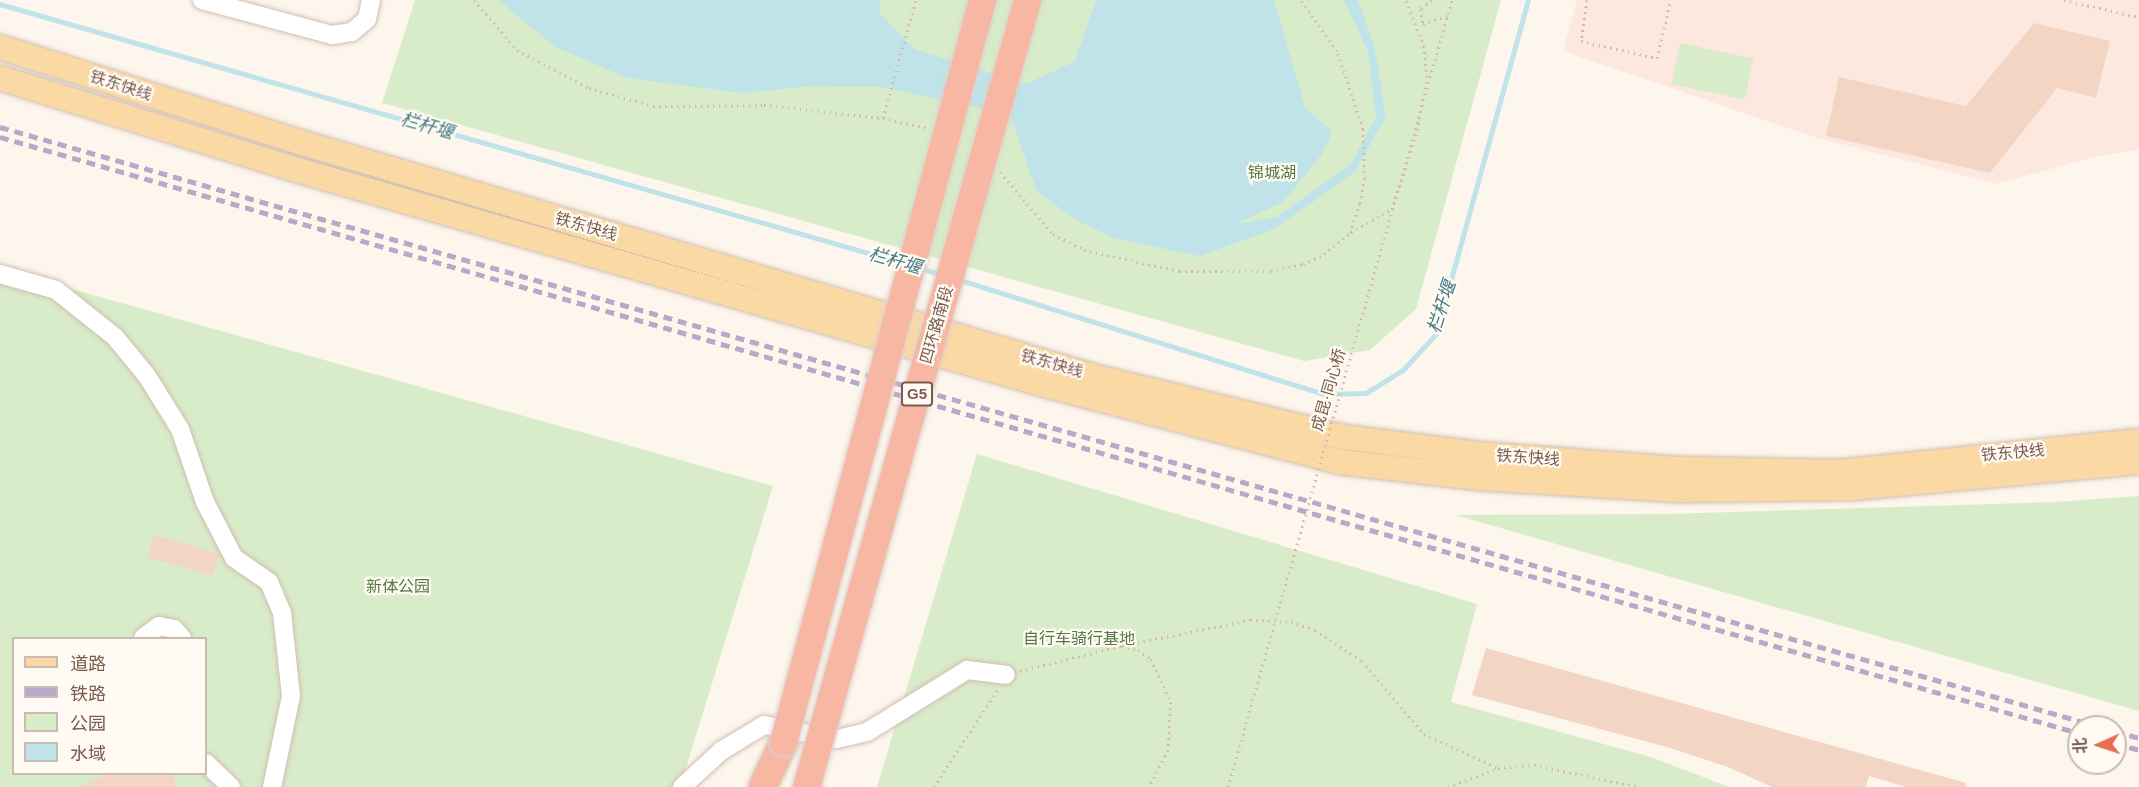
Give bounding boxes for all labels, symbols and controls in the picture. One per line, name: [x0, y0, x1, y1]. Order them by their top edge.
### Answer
street label: 铁东快线: [88, 67, 154, 105]
water label: 栏杆堰: [398, 108, 456, 144]
park label: 锦城湖: [1248, 163, 1296, 183]
street label: 铁东快线: [553, 209, 619, 245]
water label: 栏杆堰: [866, 243, 924, 279]
water label: 栏杆堰: [1423, 278, 1461, 336]
street label: 四环路南段: [917, 284, 957, 366]
street label: 铁东快线: [1019, 346, 1085, 382]
street label: 成昆·同心桥: [1308, 346, 1350, 434]
road number: G5: [900, 382, 934, 406]
street label: 铁东快线: [1980, 441, 2046, 465]
street label: 铁东快线: [1495, 446, 1561, 470]
park label: 新体公园: [366, 577, 430, 597]
park label: 自行车骑行基地: [1023, 629, 1135, 649]
legend: [12, 637, 207, 775]
text: 道路: [70, 654, 106, 674]
text: 铁路: [70, 684, 106, 704]
text: 公园: [70, 714, 106, 734]
north arrow: [2067, 715, 2127, 775]
text: 北: [2072, 737, 2089, 754]
text: 水域: [70, 744, 106, 764]

